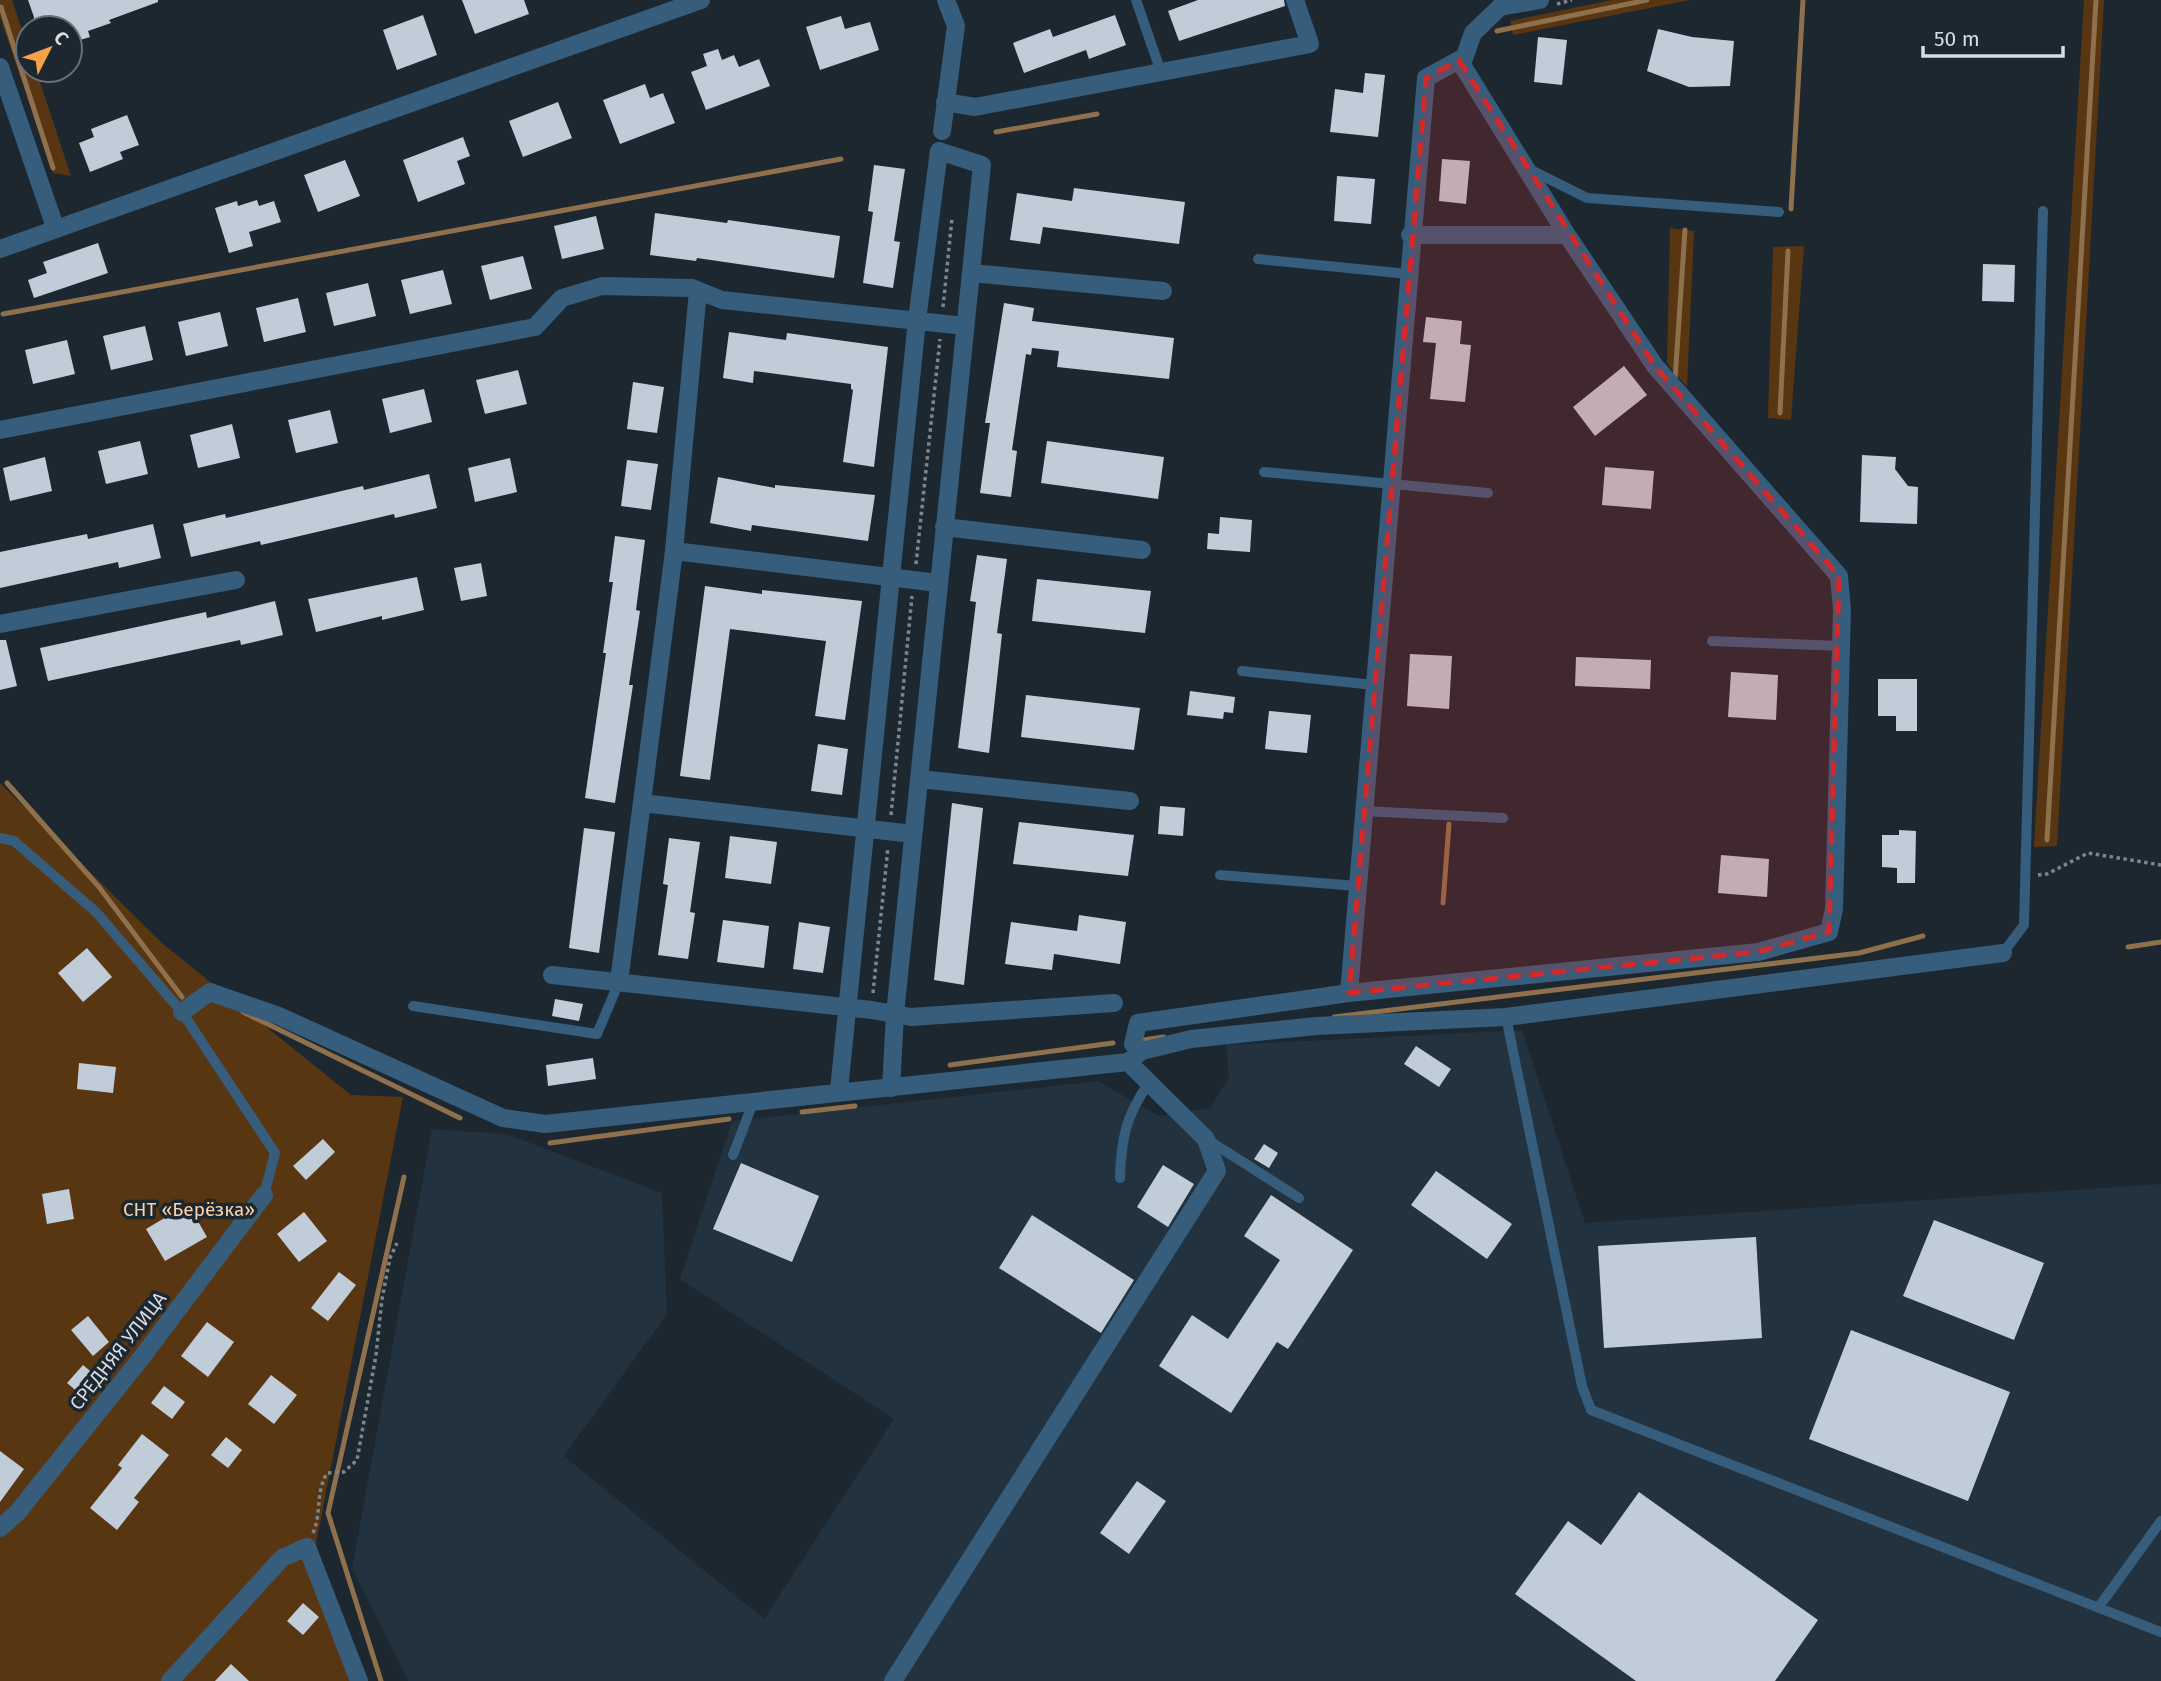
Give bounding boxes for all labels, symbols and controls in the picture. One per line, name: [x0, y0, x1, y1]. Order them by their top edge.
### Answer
north arrow: [14, 14, 84, 84]
scale bar: [1923, 14, 2063, 58]
text: С: [49, 26, 74, 50]
text: 50 m: [1934, 26, 1980, 52]
park label: СНТ «Берёзка»: [123, 1198, 255, 1221]
street label: СРЕДНЯЯ УЛИЦА: [65, 1287, 171, 1415]

